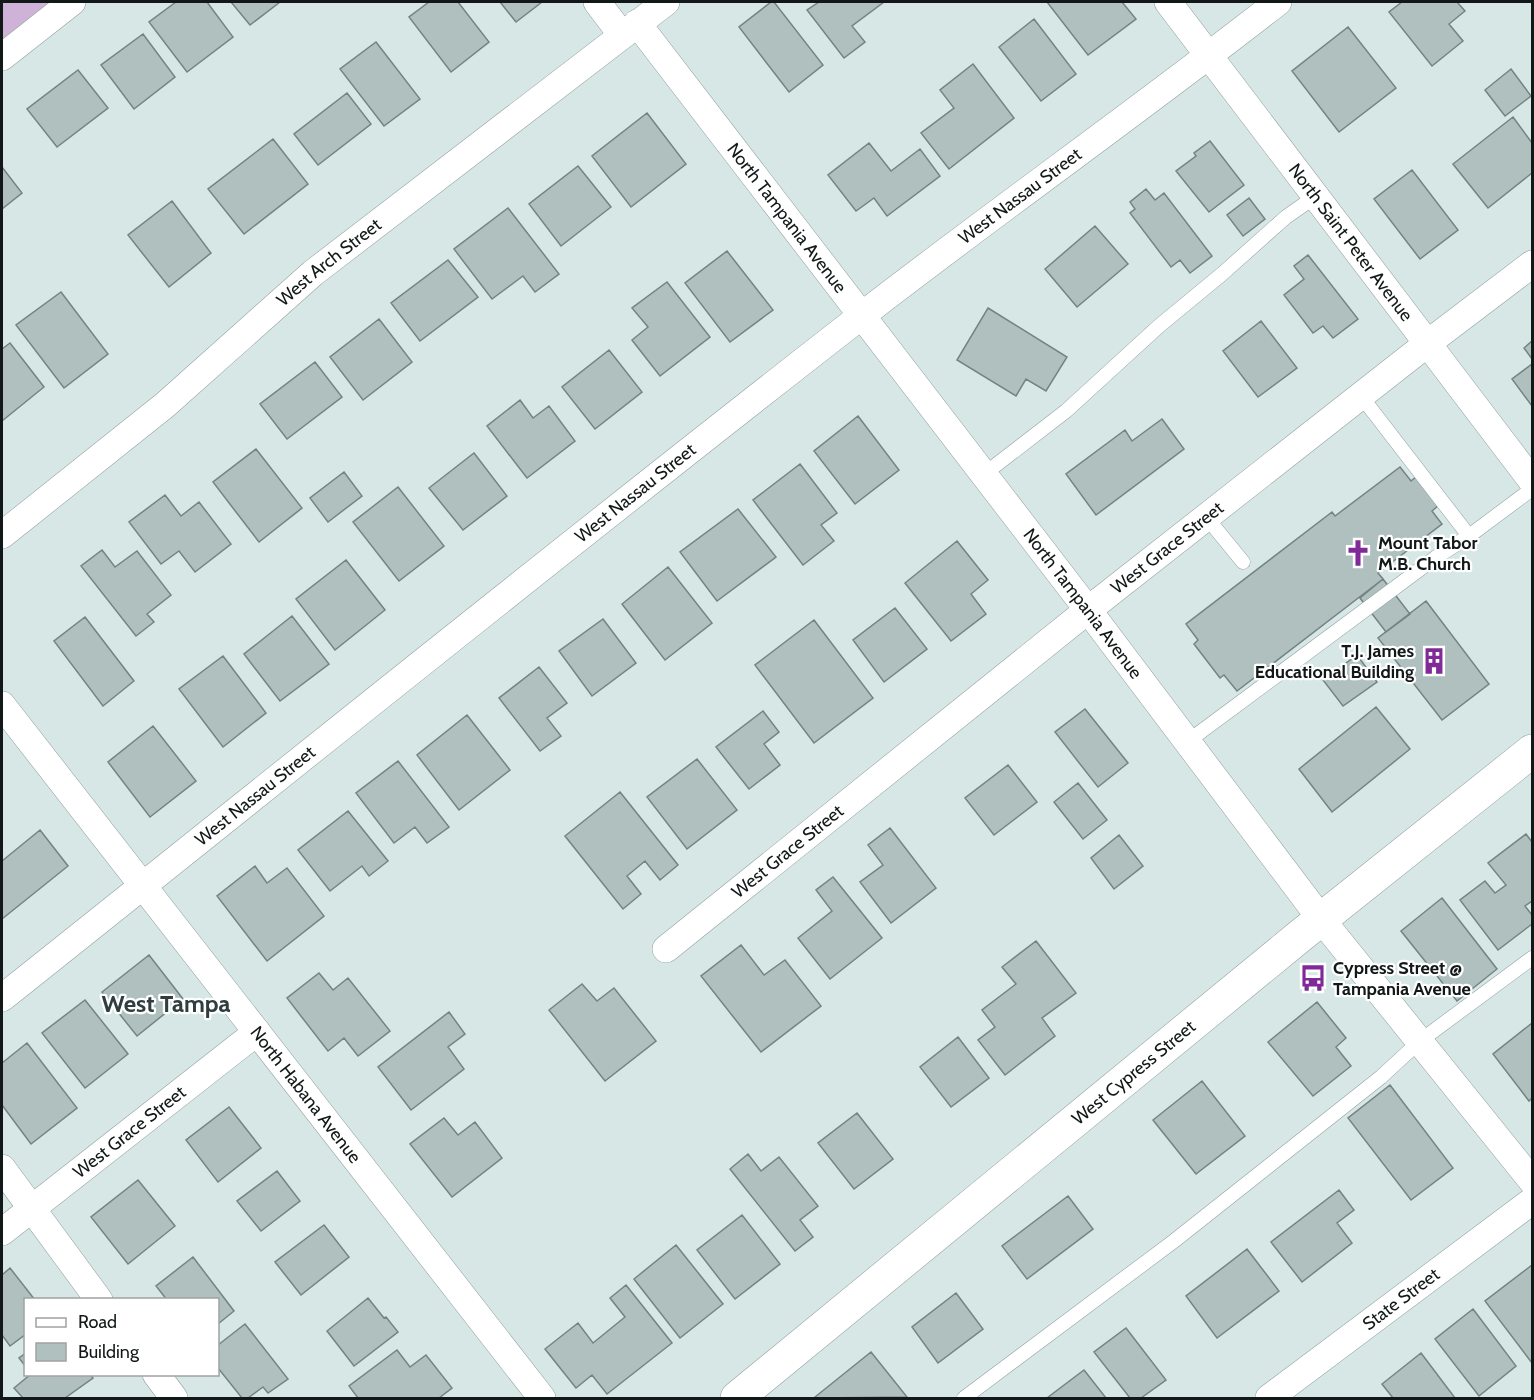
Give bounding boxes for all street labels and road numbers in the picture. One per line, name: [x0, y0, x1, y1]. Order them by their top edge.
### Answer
street label: North Tampania Avenue: [722, 139, 851, 297]
street label: West Nassau Street: [954, 143, 1086, 249]
street label: North Saint Peter Avenue: [1284, 159, 1418, 326]
street label: West Arch Street: [272, 214, 386, 311]
street label: West Nassau Street: [571, 439, 700, 547]
street label: West Grace Street: [1107, 497, 1228, 599]
street label: North Tampania Avenue: [1018, 524, 1147, 683]
street label: West Nassau Street: [191, 741, 320, 851]
street label: West Grace Street: [727, 800, 848, 903]
street label: West Cypress Street: [1067, 1015, 1200, 1130]
street label: North Habana Avenue: [245, 1022, 366, 1168]
street label: West Grace Street: [69, 1081, 190, 1183]
street label: State Street: [1358, 1263, 1444, 1335]

